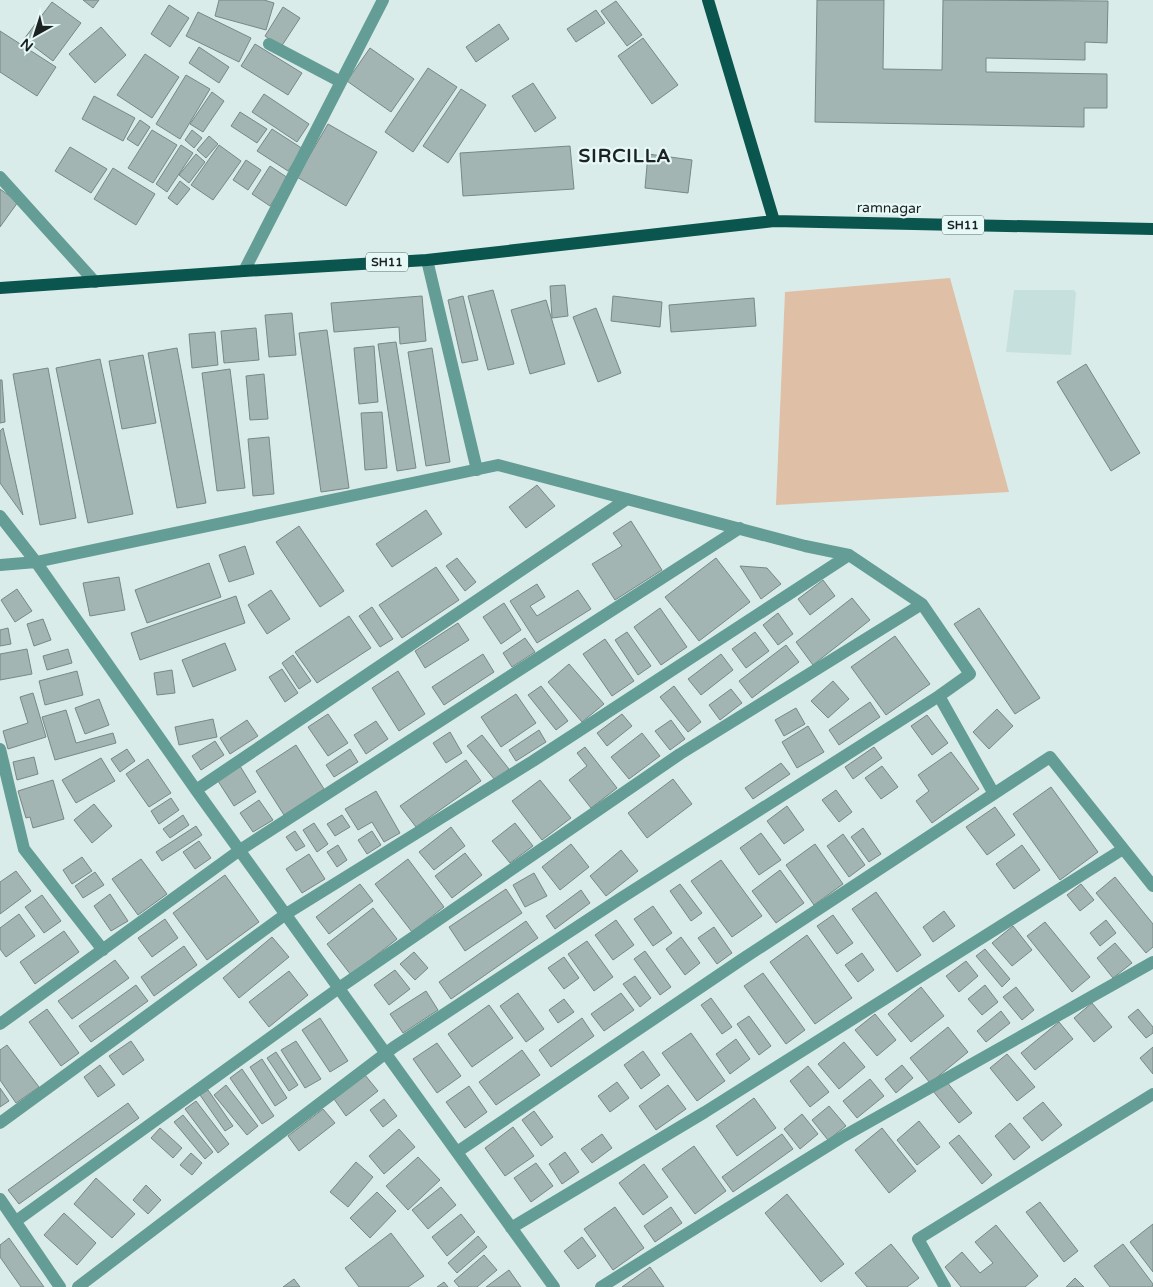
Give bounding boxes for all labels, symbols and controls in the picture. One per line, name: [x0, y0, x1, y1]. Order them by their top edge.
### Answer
north arrow: [10, 10, 60, 60]
text: N: [17, 35, 37, 55]
district label: SIRCILLA: [579, 145, 671, 167]
street label: ramnagar: [857, 199, 922, 217]
road number: SH11: [942, 216, 984, 234]
road number: SH11: [366, 252, 408, 272]

